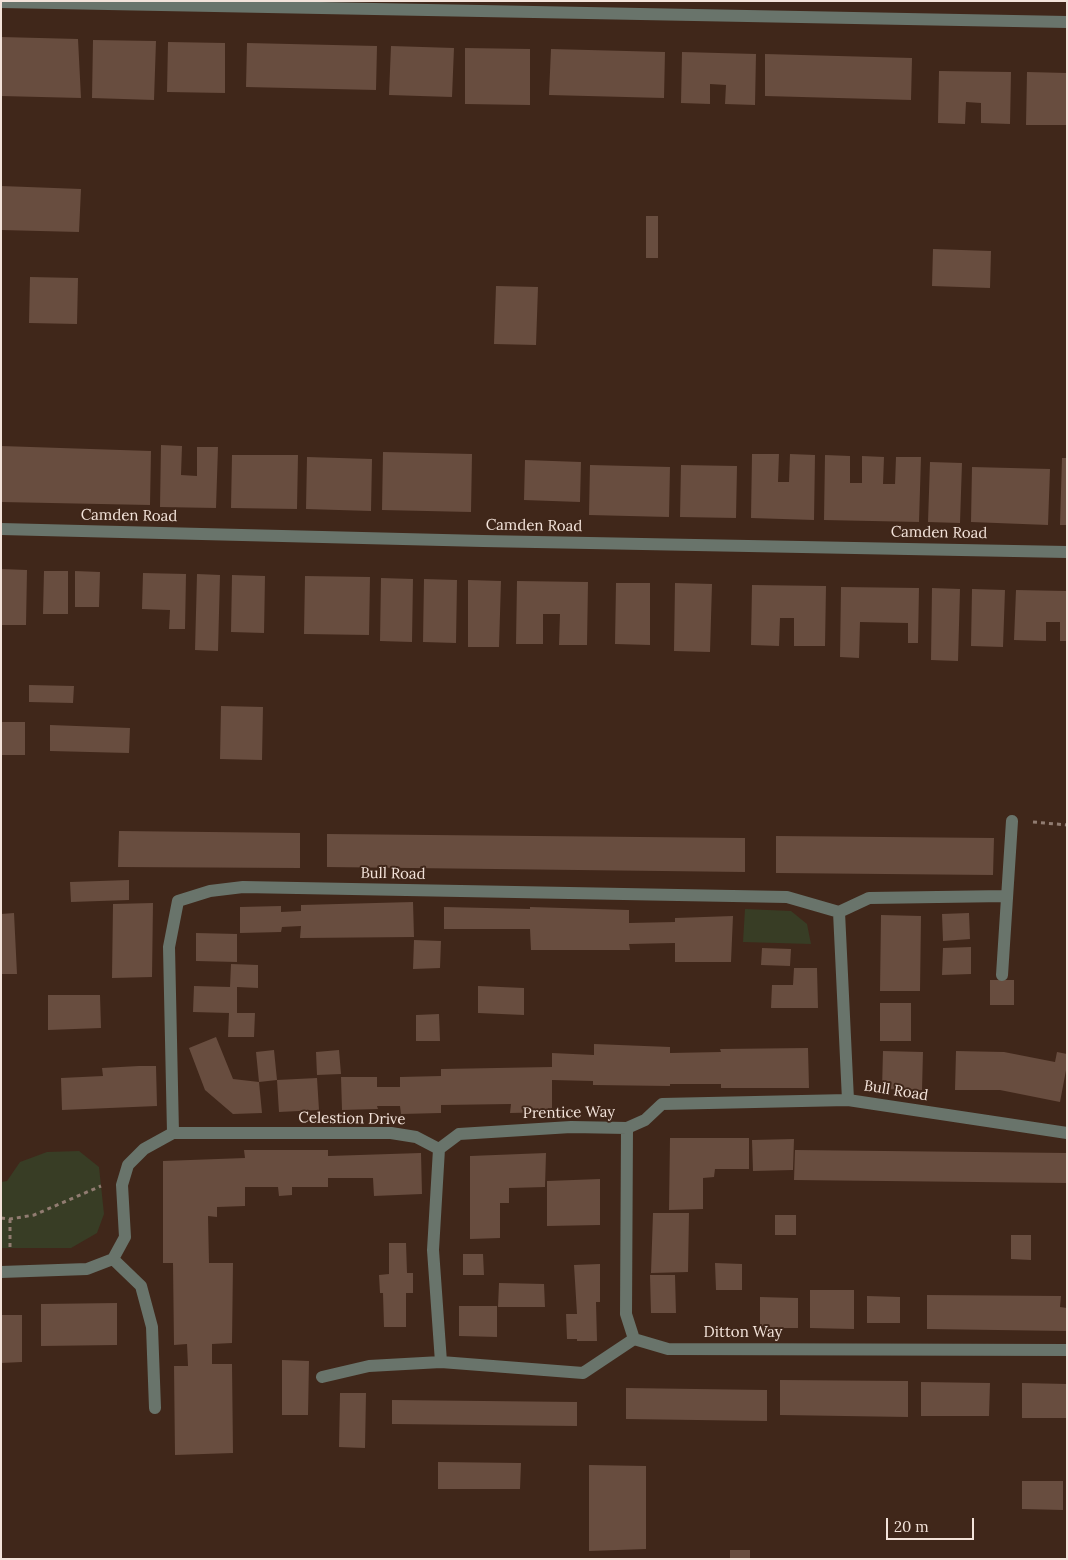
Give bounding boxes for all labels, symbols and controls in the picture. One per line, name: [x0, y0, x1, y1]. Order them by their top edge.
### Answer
street label: Camden Road: [81, 506, 177, 526]
street label: Camden Road: [486, 516, 582, 536]
street label: Camden Road: [891, 523, 987, 543]
street label: Bull Road: [360, 864, 426, 884]
street label: Bull Road: [862, 1077, 930, 1105]
street label: Prentice Way: [523, 1103, 615, 1123]
street label: Celestion Drive: [298, 1109, 406, 1129]
street label: Ditton Way: [703, 1324, 783, 1342]
scale bar: [888, 1508, 976, 1540]
text: 20 m: [894, 1517, 929, 1536]

